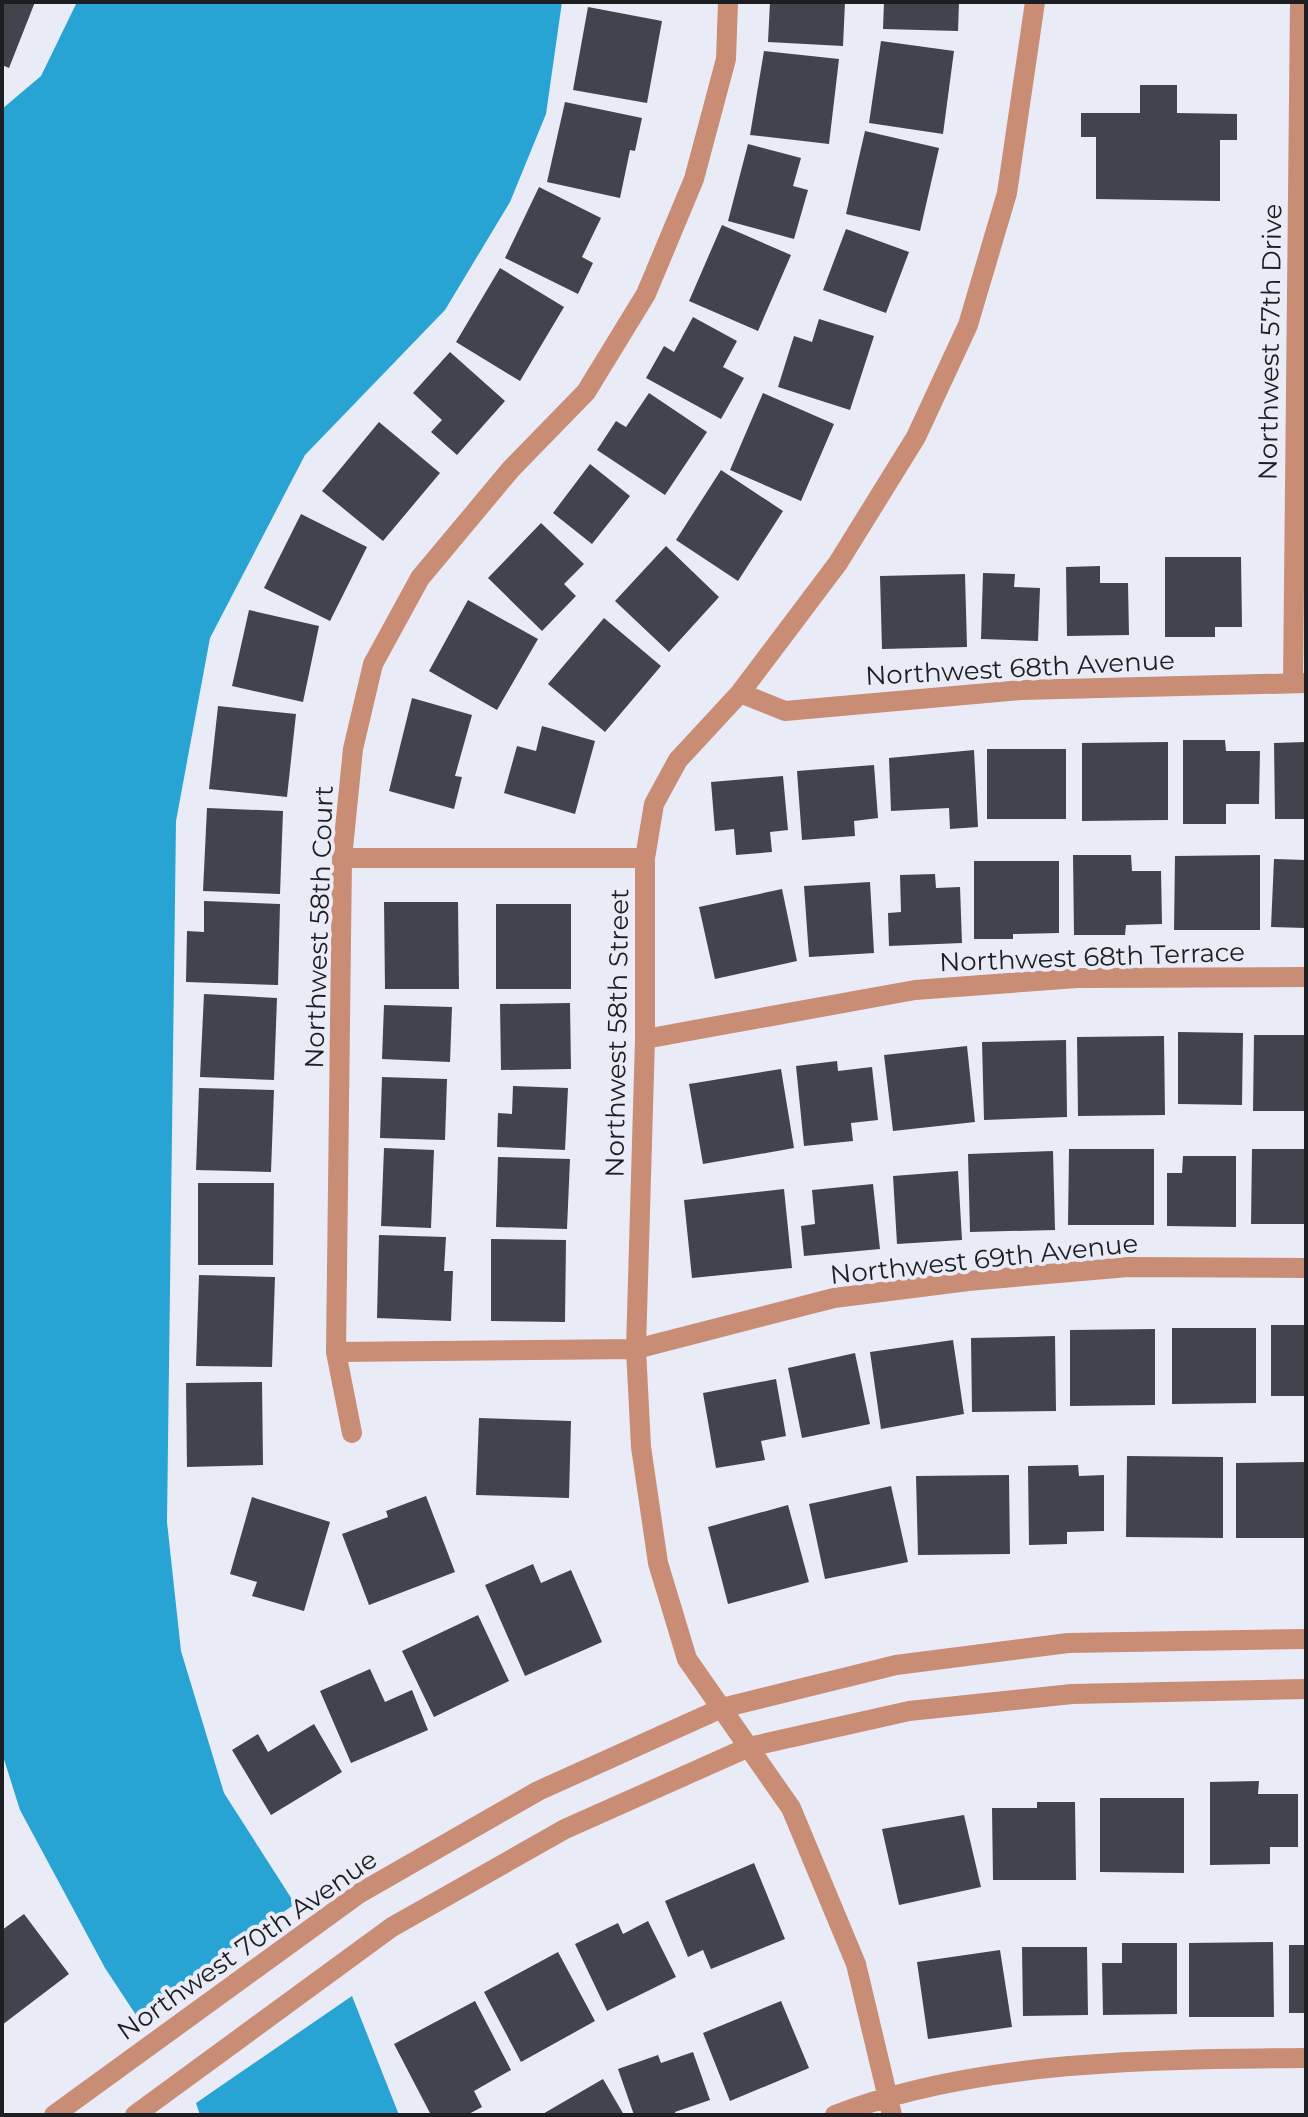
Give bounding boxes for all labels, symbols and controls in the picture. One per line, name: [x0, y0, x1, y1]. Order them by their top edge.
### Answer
street label: Northwest 57th Drive: [1252, 203, 1288, 481]
street label: Northwest 68th Avenue: [864, 644, 1176, 692]
street label: Northwest 58th Court: [298, 785, 340, 1069]
street label: Northwest 58th Street: [598, 888, 636, 1178]
street label: Northwest 68th Terrace: [939, 936, 1245, 978]
street label: Northwest 69th Avenue: [828, 1227, 1140, 1291]
street label: Northwest 70th Avenue: [111, 1843, 383, 2047]

